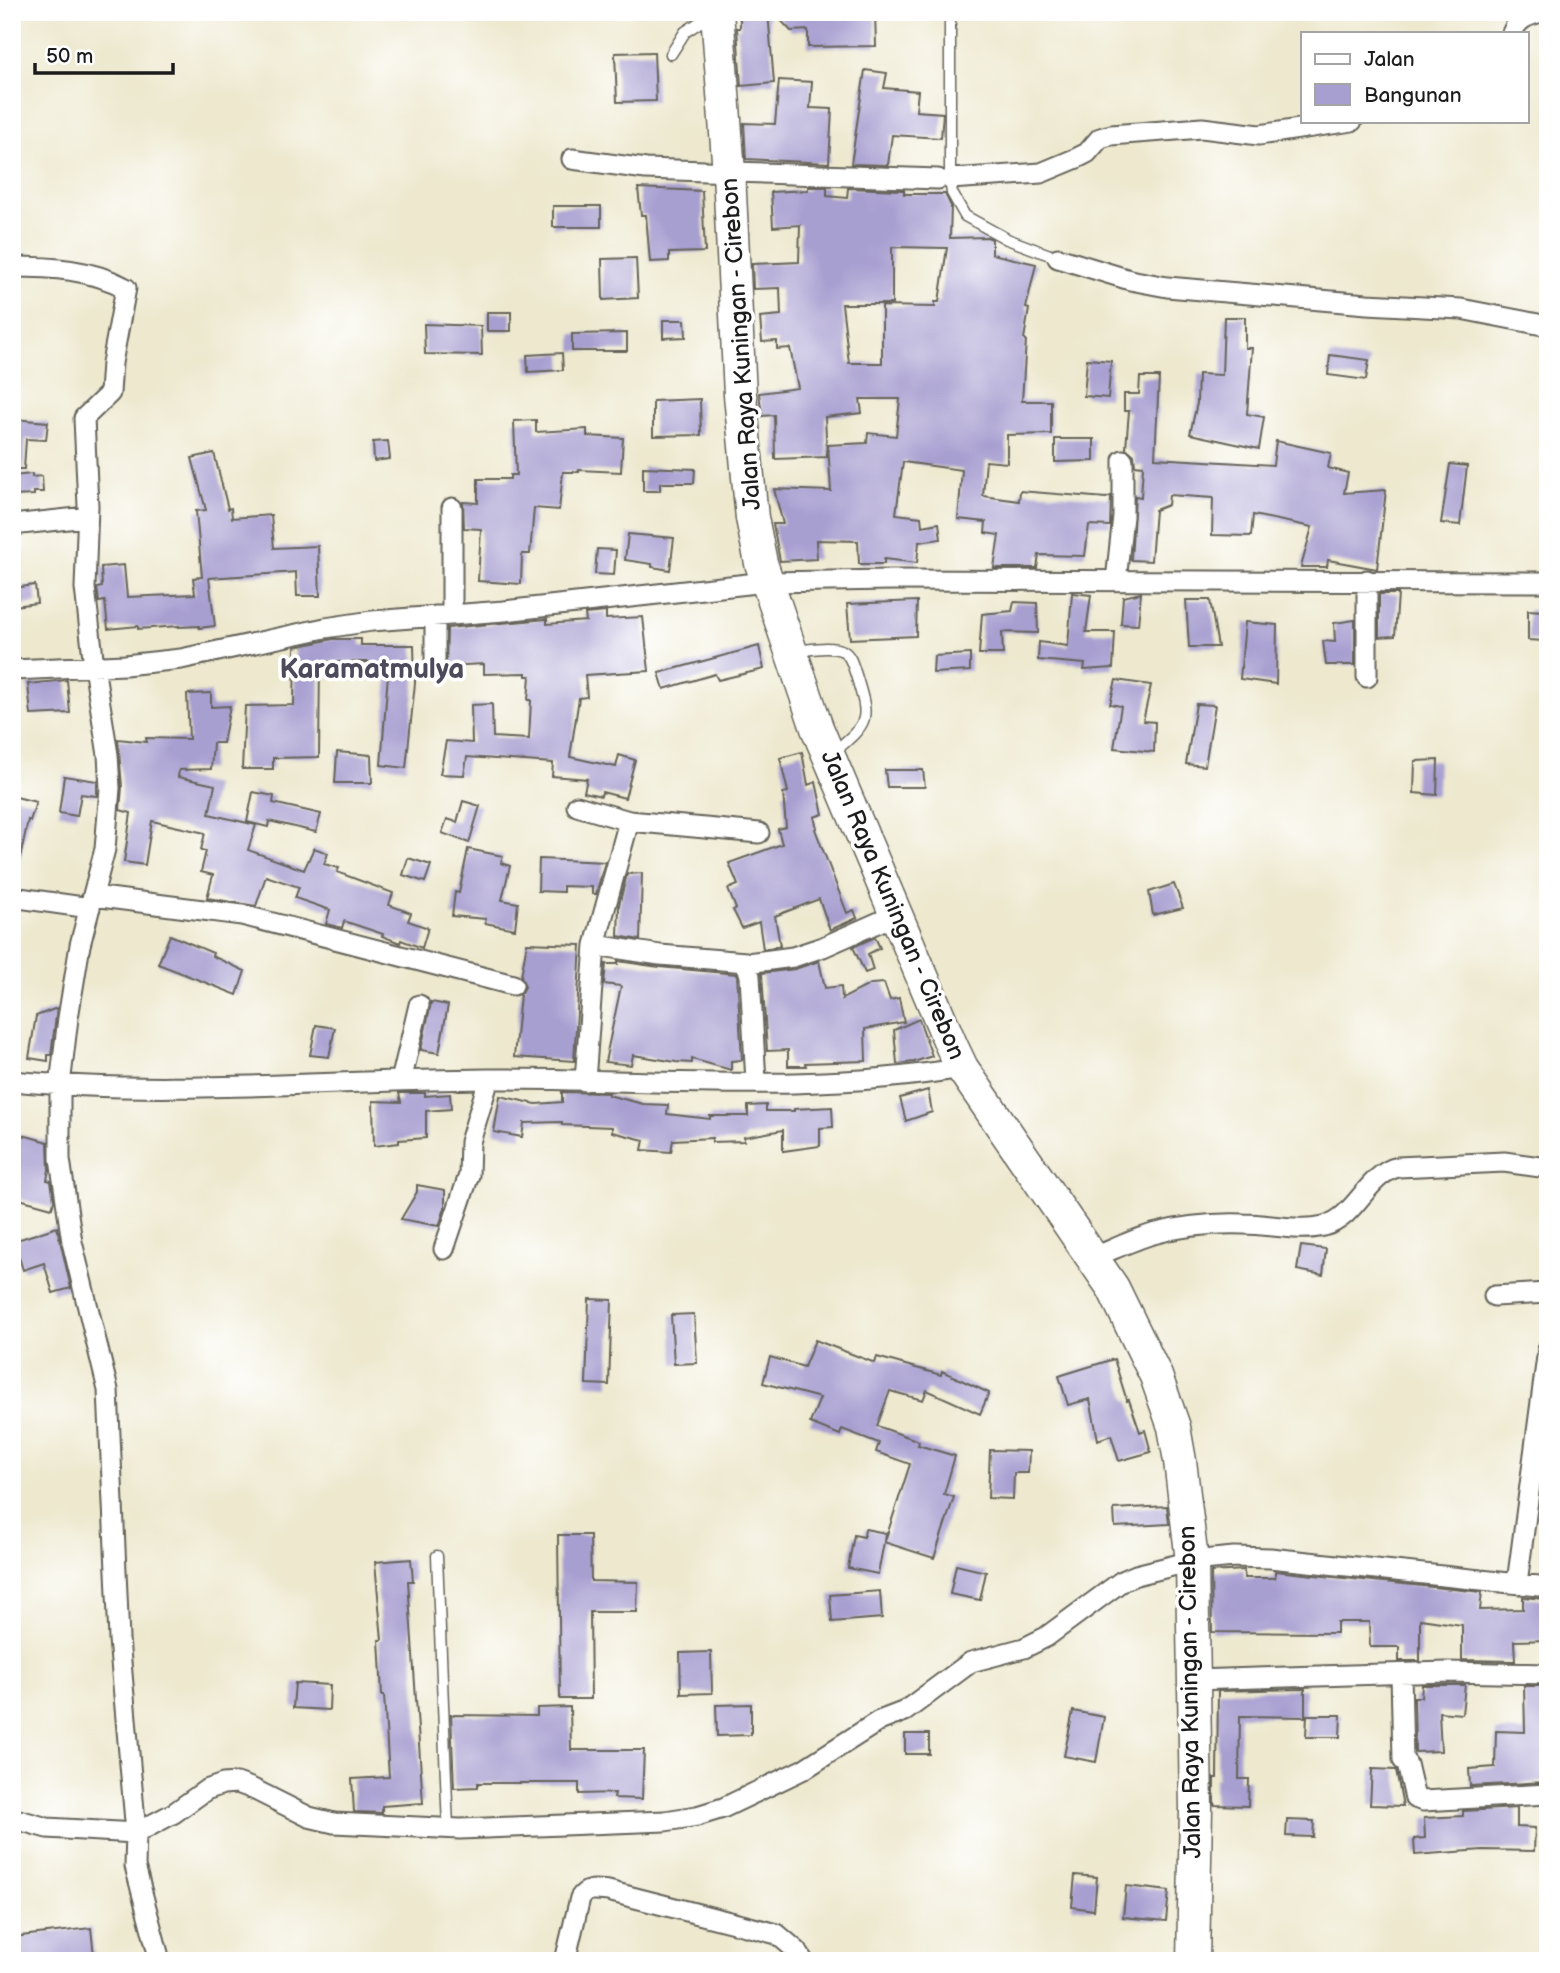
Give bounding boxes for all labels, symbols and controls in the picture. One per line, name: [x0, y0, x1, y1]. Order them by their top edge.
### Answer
scale bar: [35, 32, 173, 76]
legend: [1301, 32, 1528, 122]
text: 50 m: [46, 44, 93, 69]
text: Jalan: [1364, 47, 1415, 72]
text: Bangunan: [1364, 83, 1462, 108]
street label: Jalan Raya Kuningan - Cirebon: [715, 177, 767, 511]
district label: Karamatmulya: [280, 653, 464, 686]
street label: Jalan Raya Kuningan - Cirebon: [815, 746, 971, 1064]
street label: Jalan Raya Kuningan - Cirebon: [1173, 1525, 1207, 1859]

